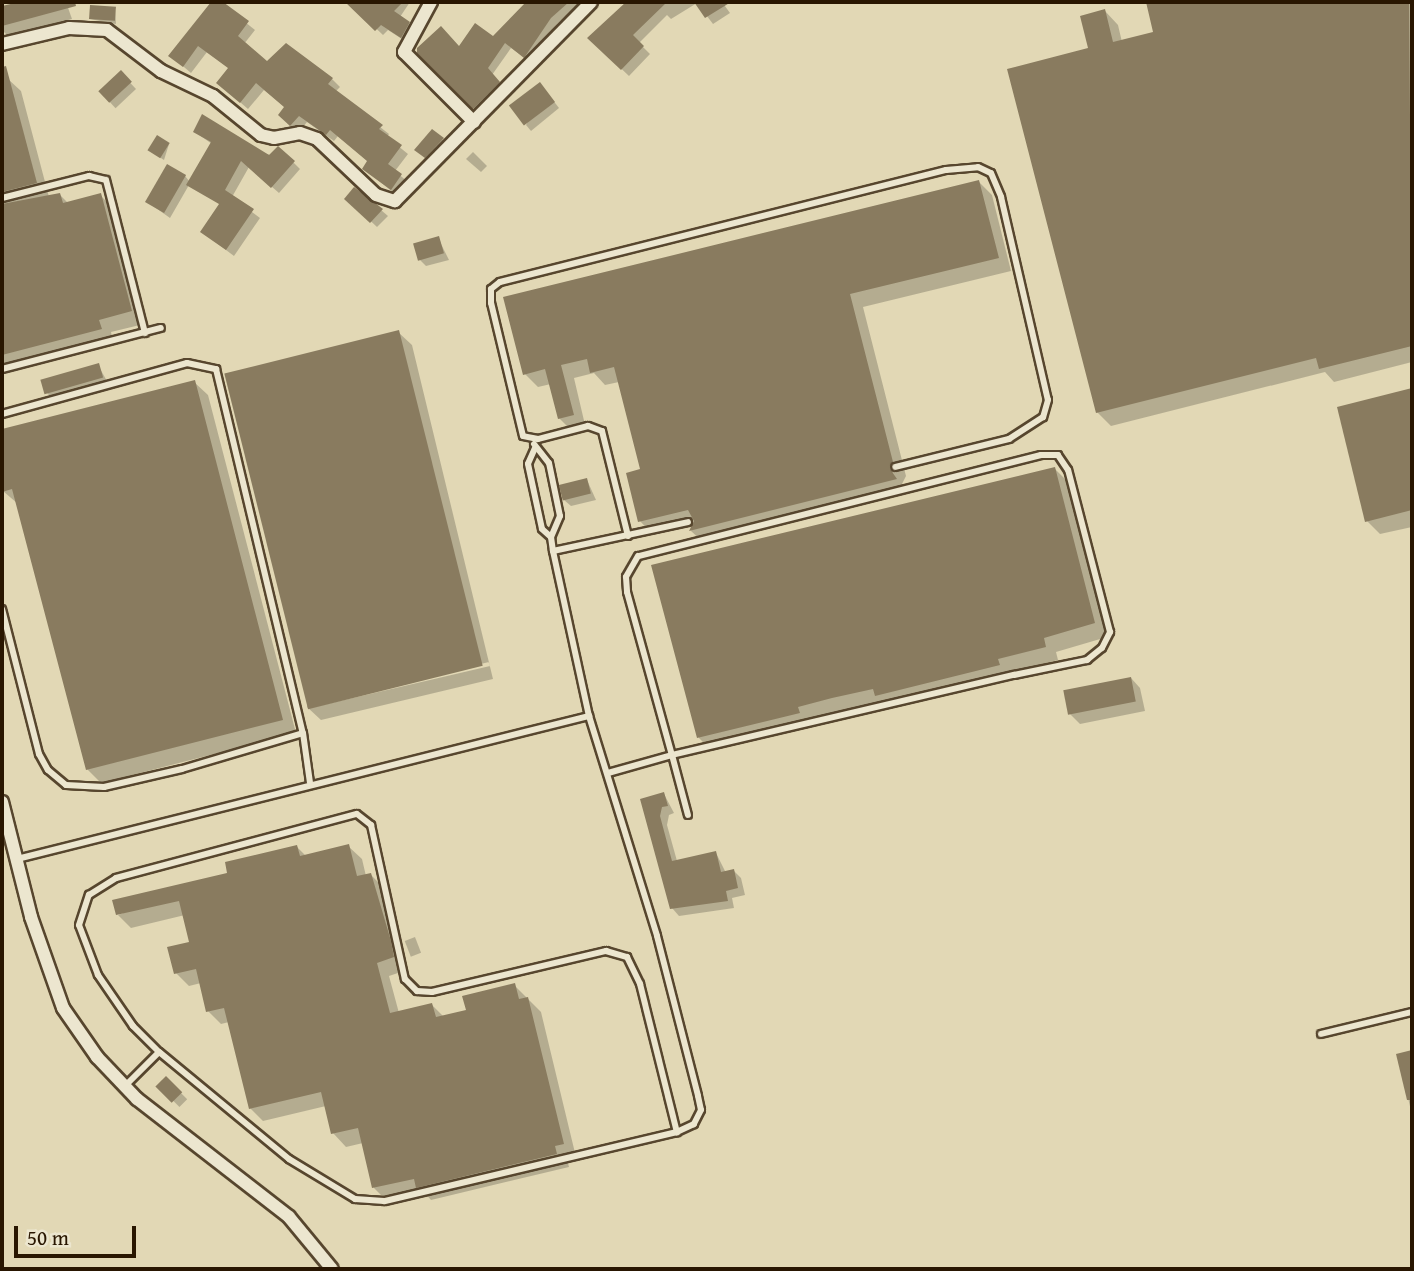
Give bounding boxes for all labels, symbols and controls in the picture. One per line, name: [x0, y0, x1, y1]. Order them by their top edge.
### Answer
scale bar: [18, 1212, 140, 1256]
text: 50 m: [27, 1222, 69, 1253]

